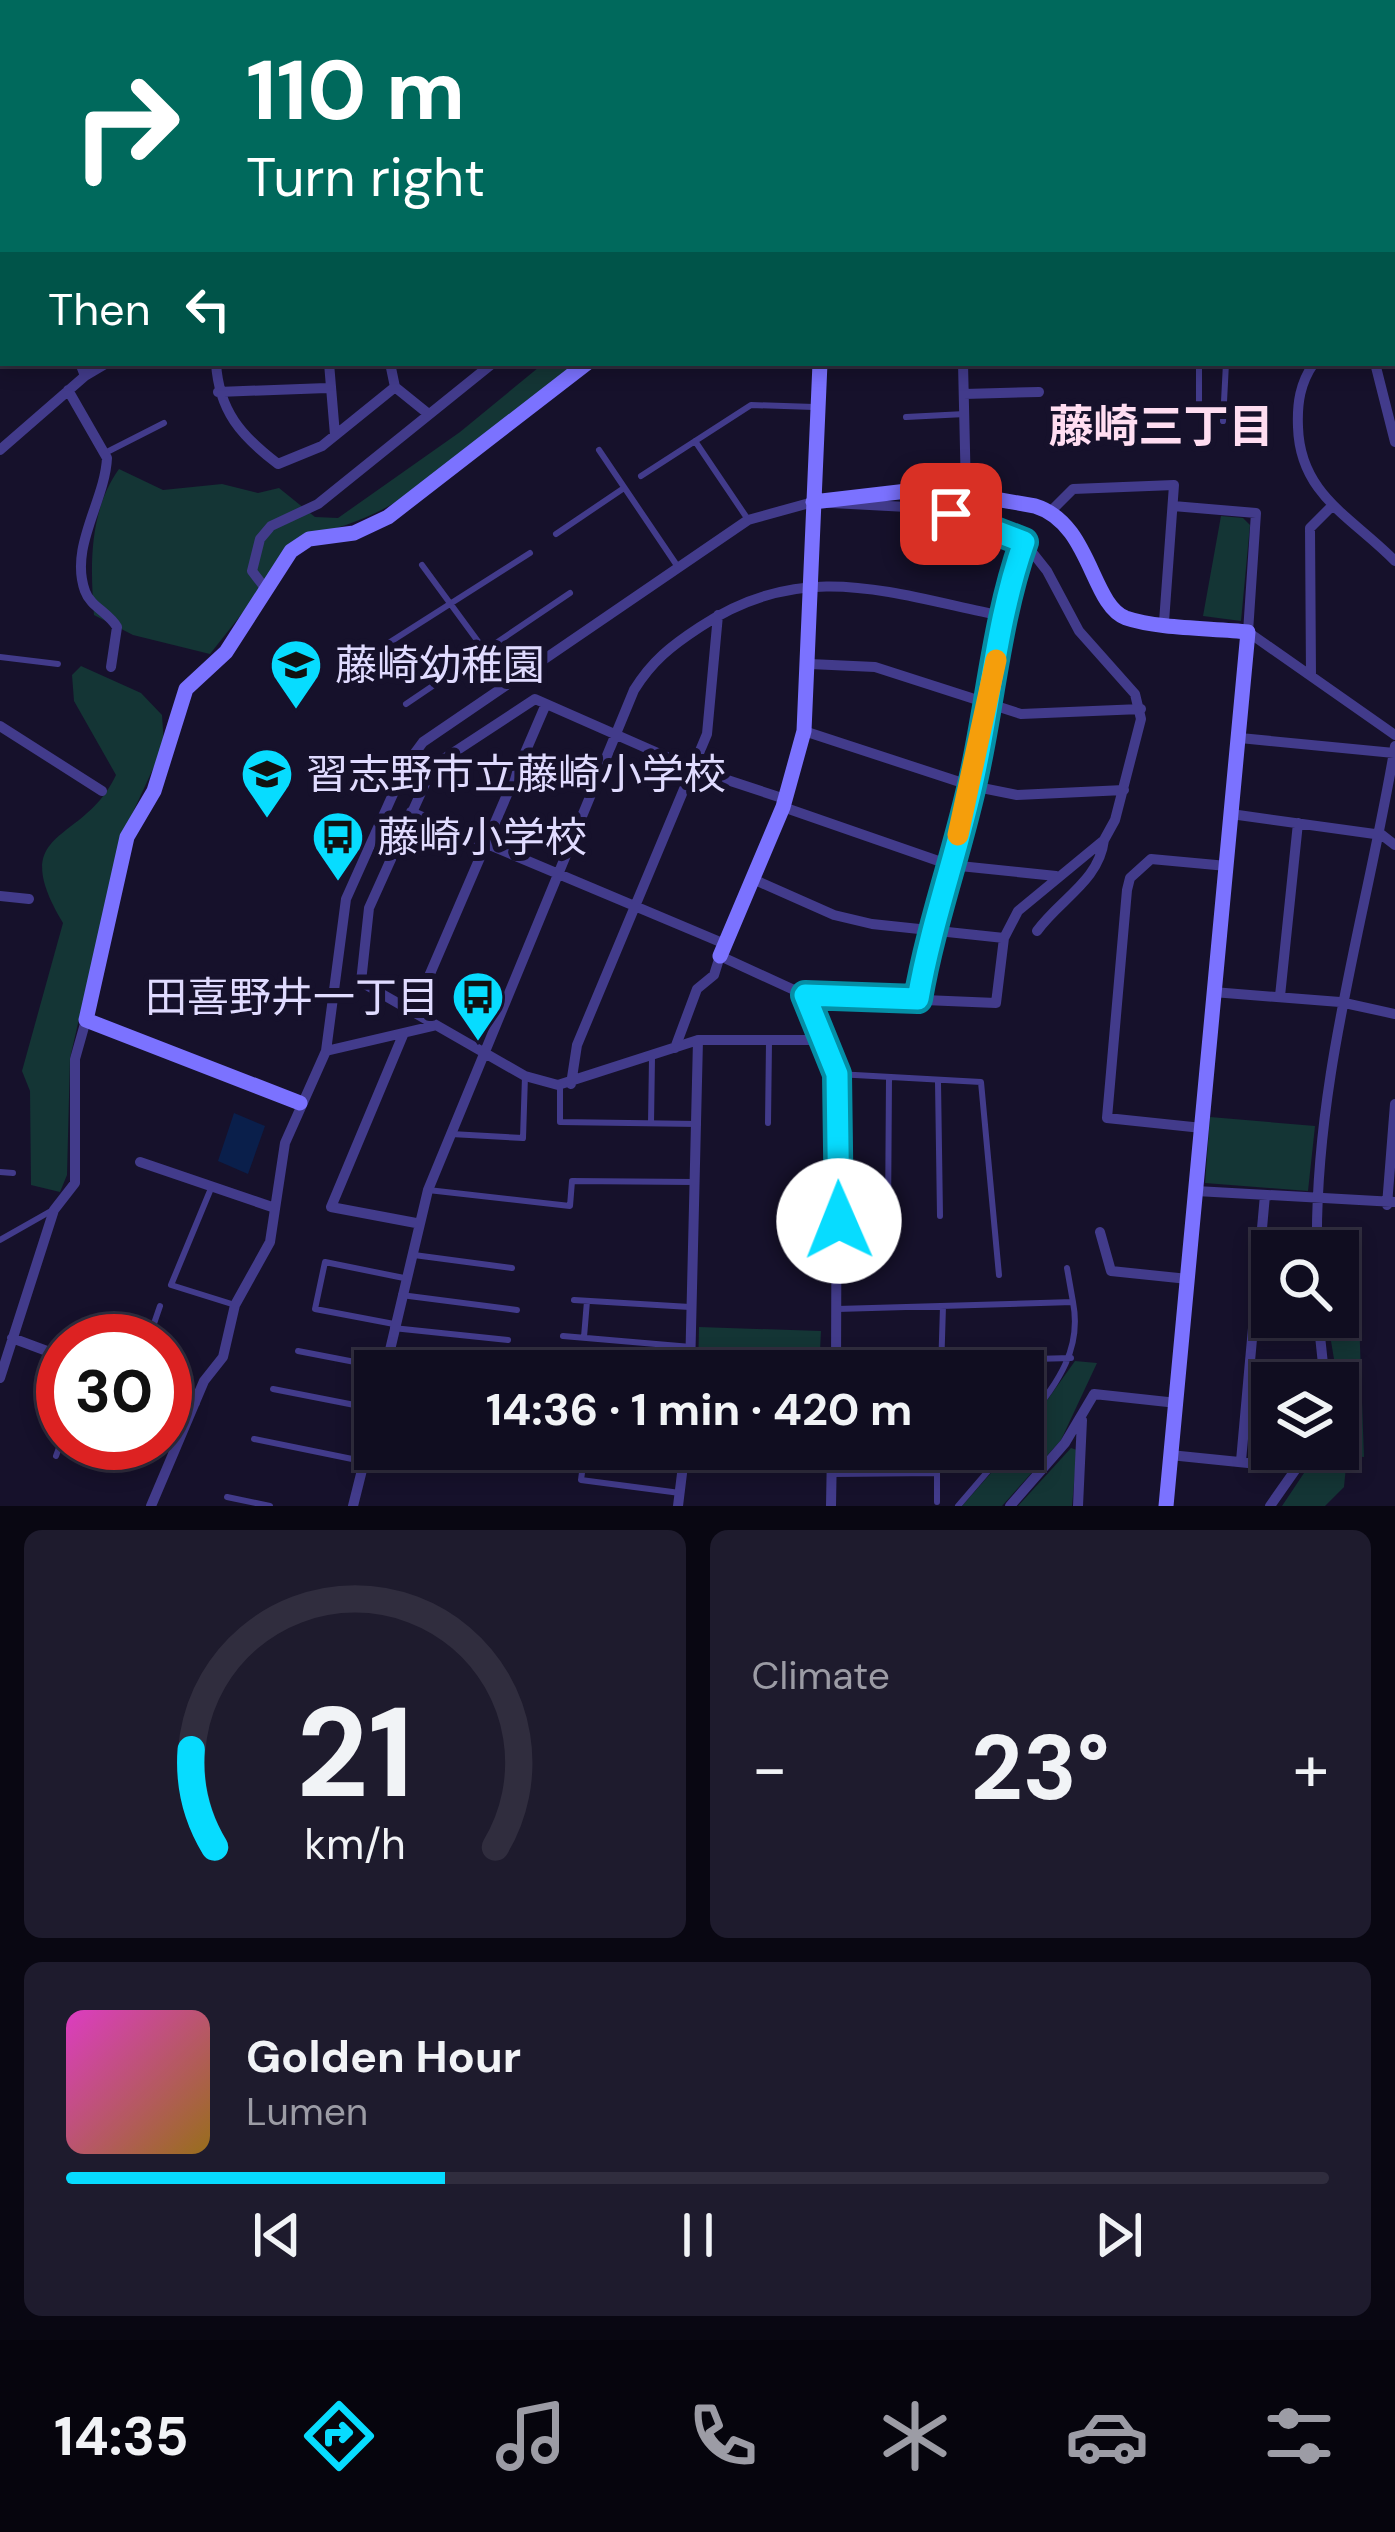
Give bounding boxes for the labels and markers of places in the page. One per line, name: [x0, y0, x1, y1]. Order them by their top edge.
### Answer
pin: [900, 463, 1002, 565]
school or university icon: 藤崎幼稚園: [268, 637, 324, 711]
place label: 藤崎幼稚園: [335, 638, 545, 693]
school or university icon: 習志野市立藤崎小学校: [239, 746, 295, 820]
place label: 習志野市立藤崎小学校: [306, 747, 726, 802]
bus stop icon: 藤崎小学校: [310, 809, 366, 883]
place label: 藤崎小学校: [377, 810, 587, 865]
bus stop icon: 田喜野井一丁目: [450, 969, 506, 1043]
place label: 田喜野井一丁目: [145, 970, 439, 1025]

